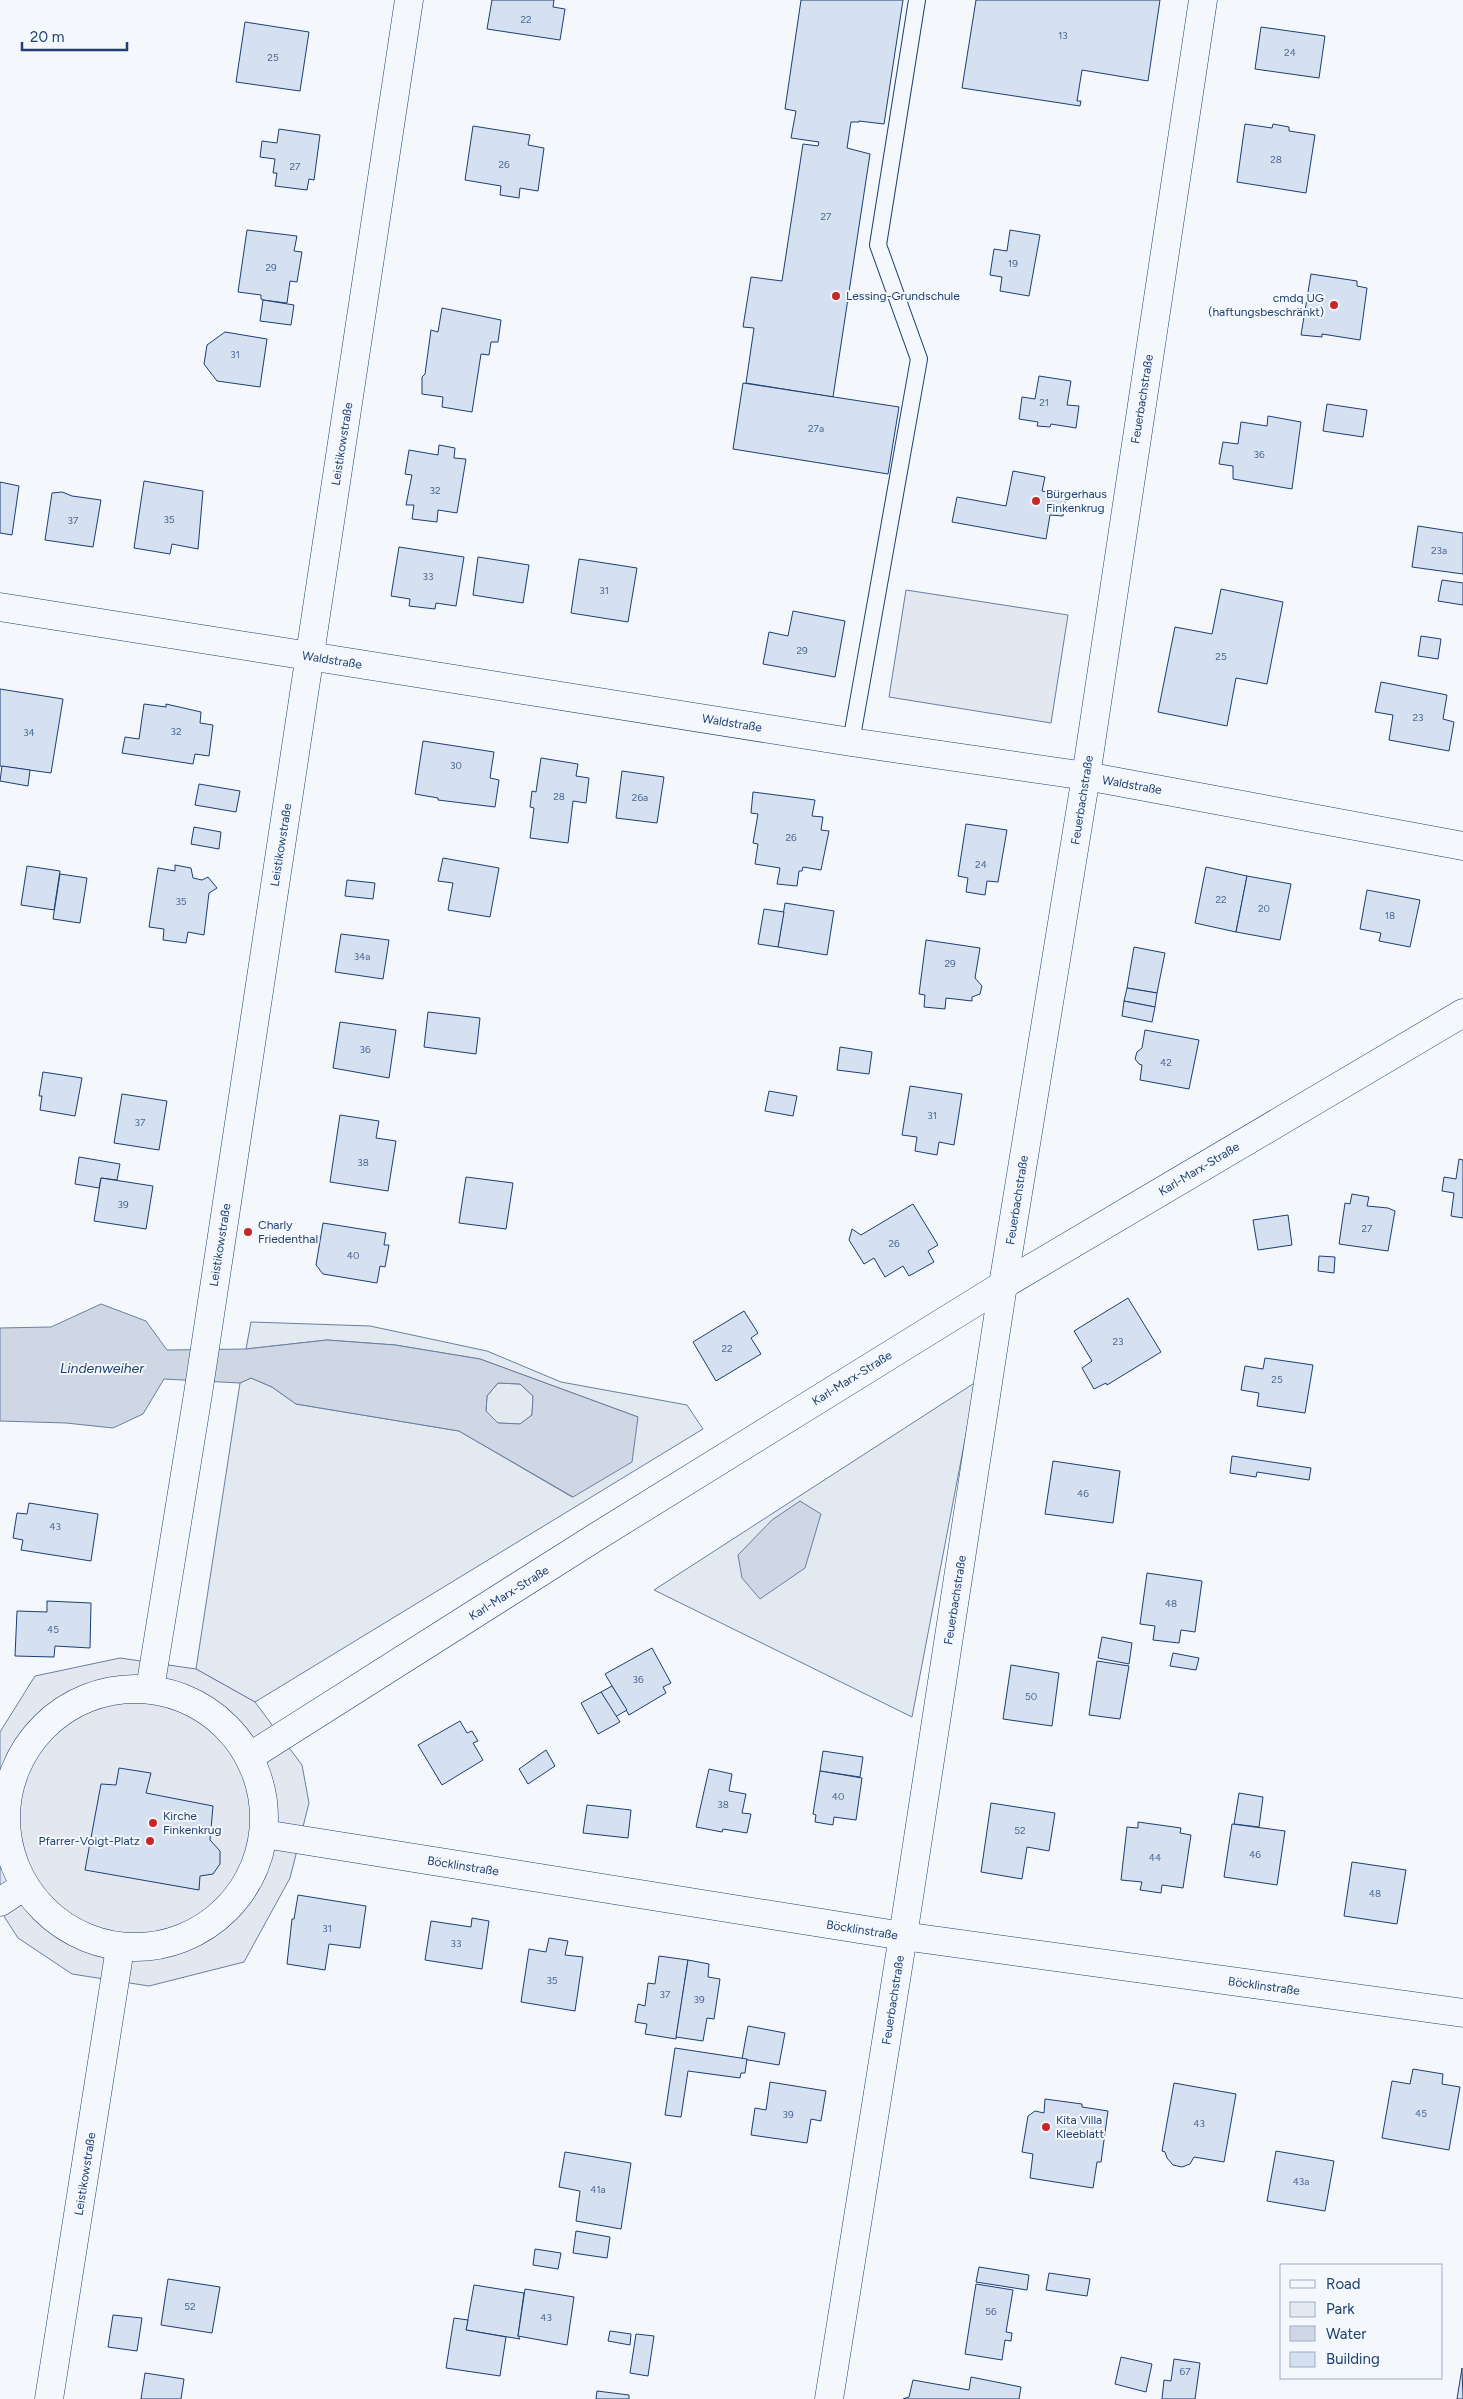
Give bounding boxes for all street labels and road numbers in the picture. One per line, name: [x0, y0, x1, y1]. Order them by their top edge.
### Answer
street label: Feuerbachstraße: [1128, 353, 1156, 445]
street label: Leistikowstraße: [329, 401, 356, 487]
street label: Waldstraße: [301, 648, 363, 672]
street label: Waldstraße: [701, 711, 763, 735]
street label: Feuerbachstraße: [1068, 754, 1096, 846]
street label: Waldstraße: [1101, 773, 1163, 797]
street label: Leistikowstraße: [268, 802, 295, 888]
street label: Karl-Marx-Straße: [1156, 1139, 1242, 1199]
street label: Feuerbachstraße: [1003, 1154, 1031, 1246]
street label: Leistikowstraße: [207, 1202, 234, 1288]
street label: Karl-Marx-Straße: [809, 1348, 895, 1408]
street label: Feuerbachstraße: [941, 1554, 969, 1646]
street label: Karl-Marx-Straße: [466, 1563, 552, 1623]
street label: Böcklinstraße: [426, 1853, 500, 1879]
street label: Böcklinstraße: [825, 1917, 899, 1943]
street label: Feuerbachstraße: [879, 1954, 907, 2046]
street label: Böcklinstraße: [1227, 1974, 1301, 1998]
street label: Leistikowstraße: [72, 2131, 99, 2217]

